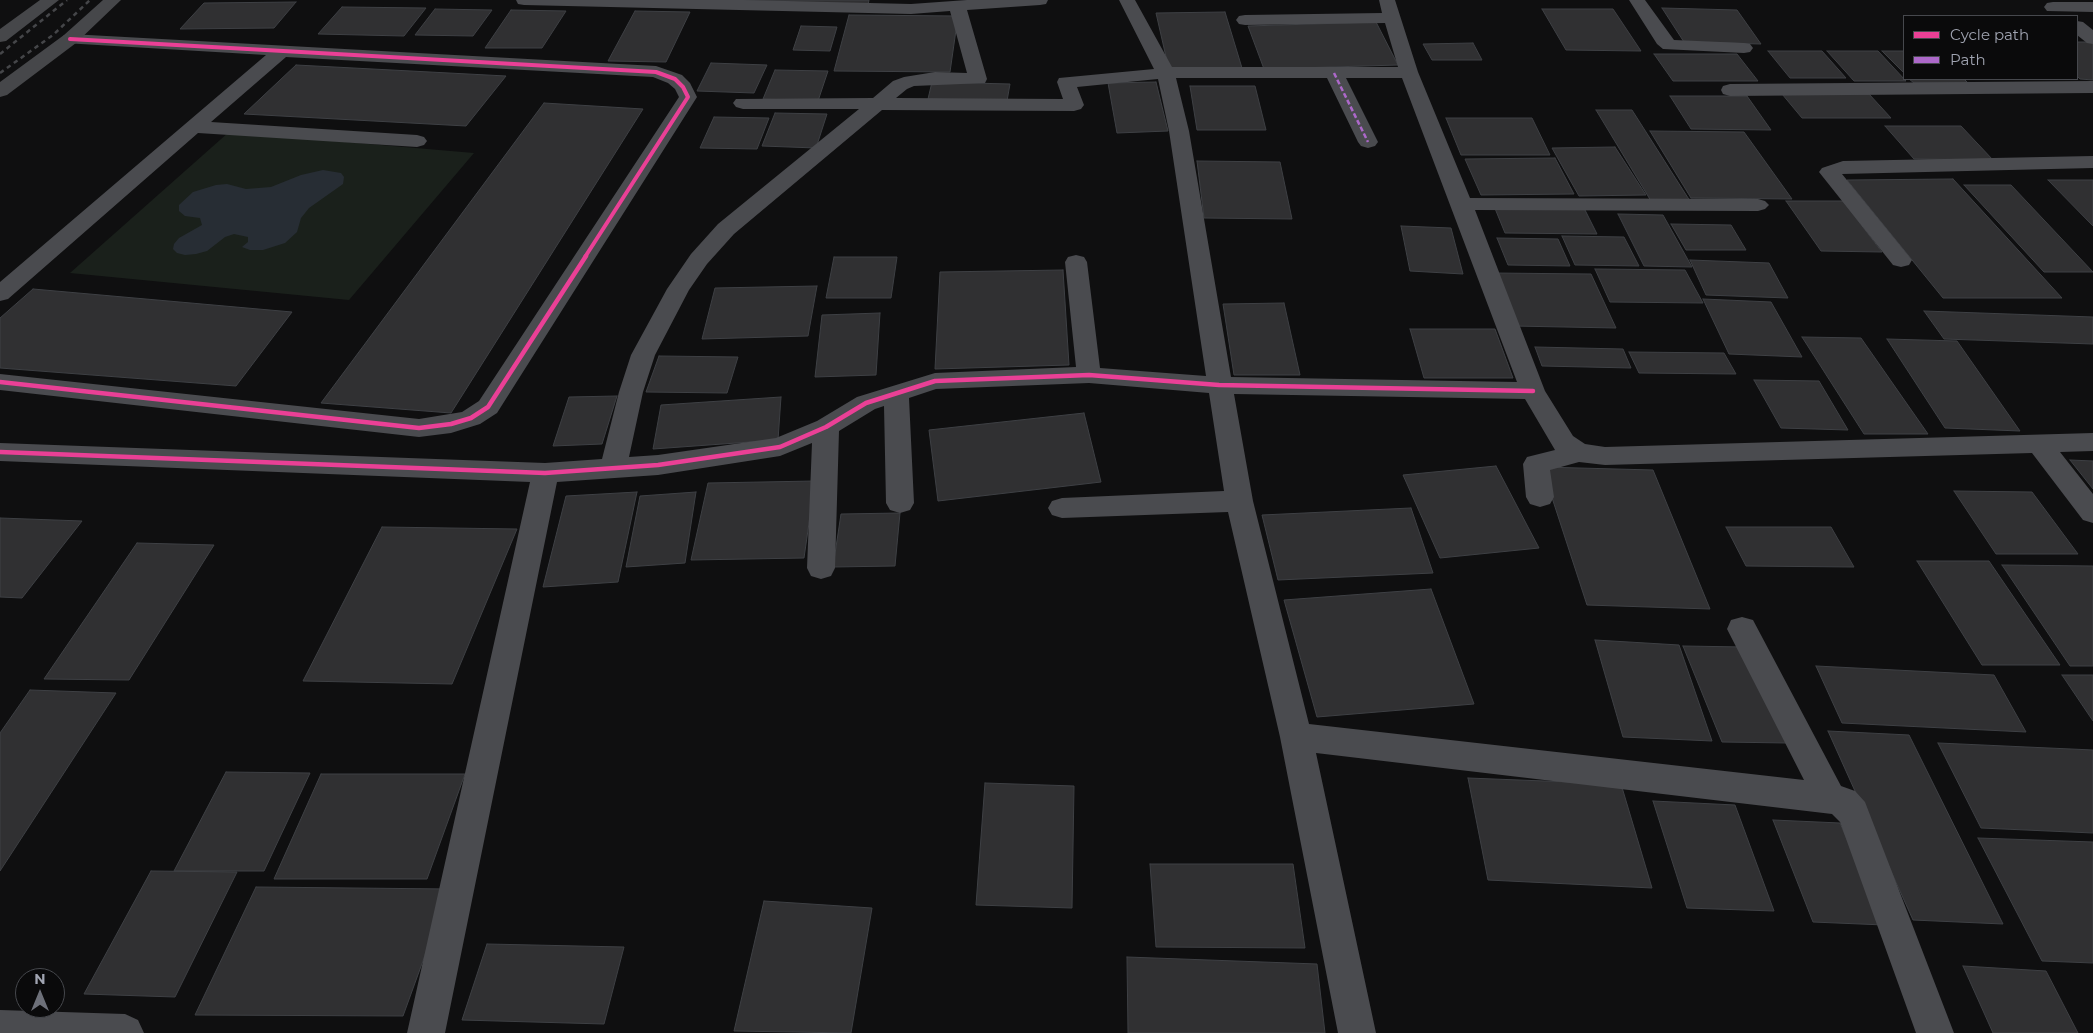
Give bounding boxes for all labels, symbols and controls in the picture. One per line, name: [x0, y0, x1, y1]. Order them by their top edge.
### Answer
legend: [1903, 15, 2078, 80]
text: Cycle path: [1950, 25, 2029, 44]
text: Path: [1950, 50, 1986, 69]
north arrow: [15, 968, 65, 1018]
text: N: [34, 970, 46, 988]

